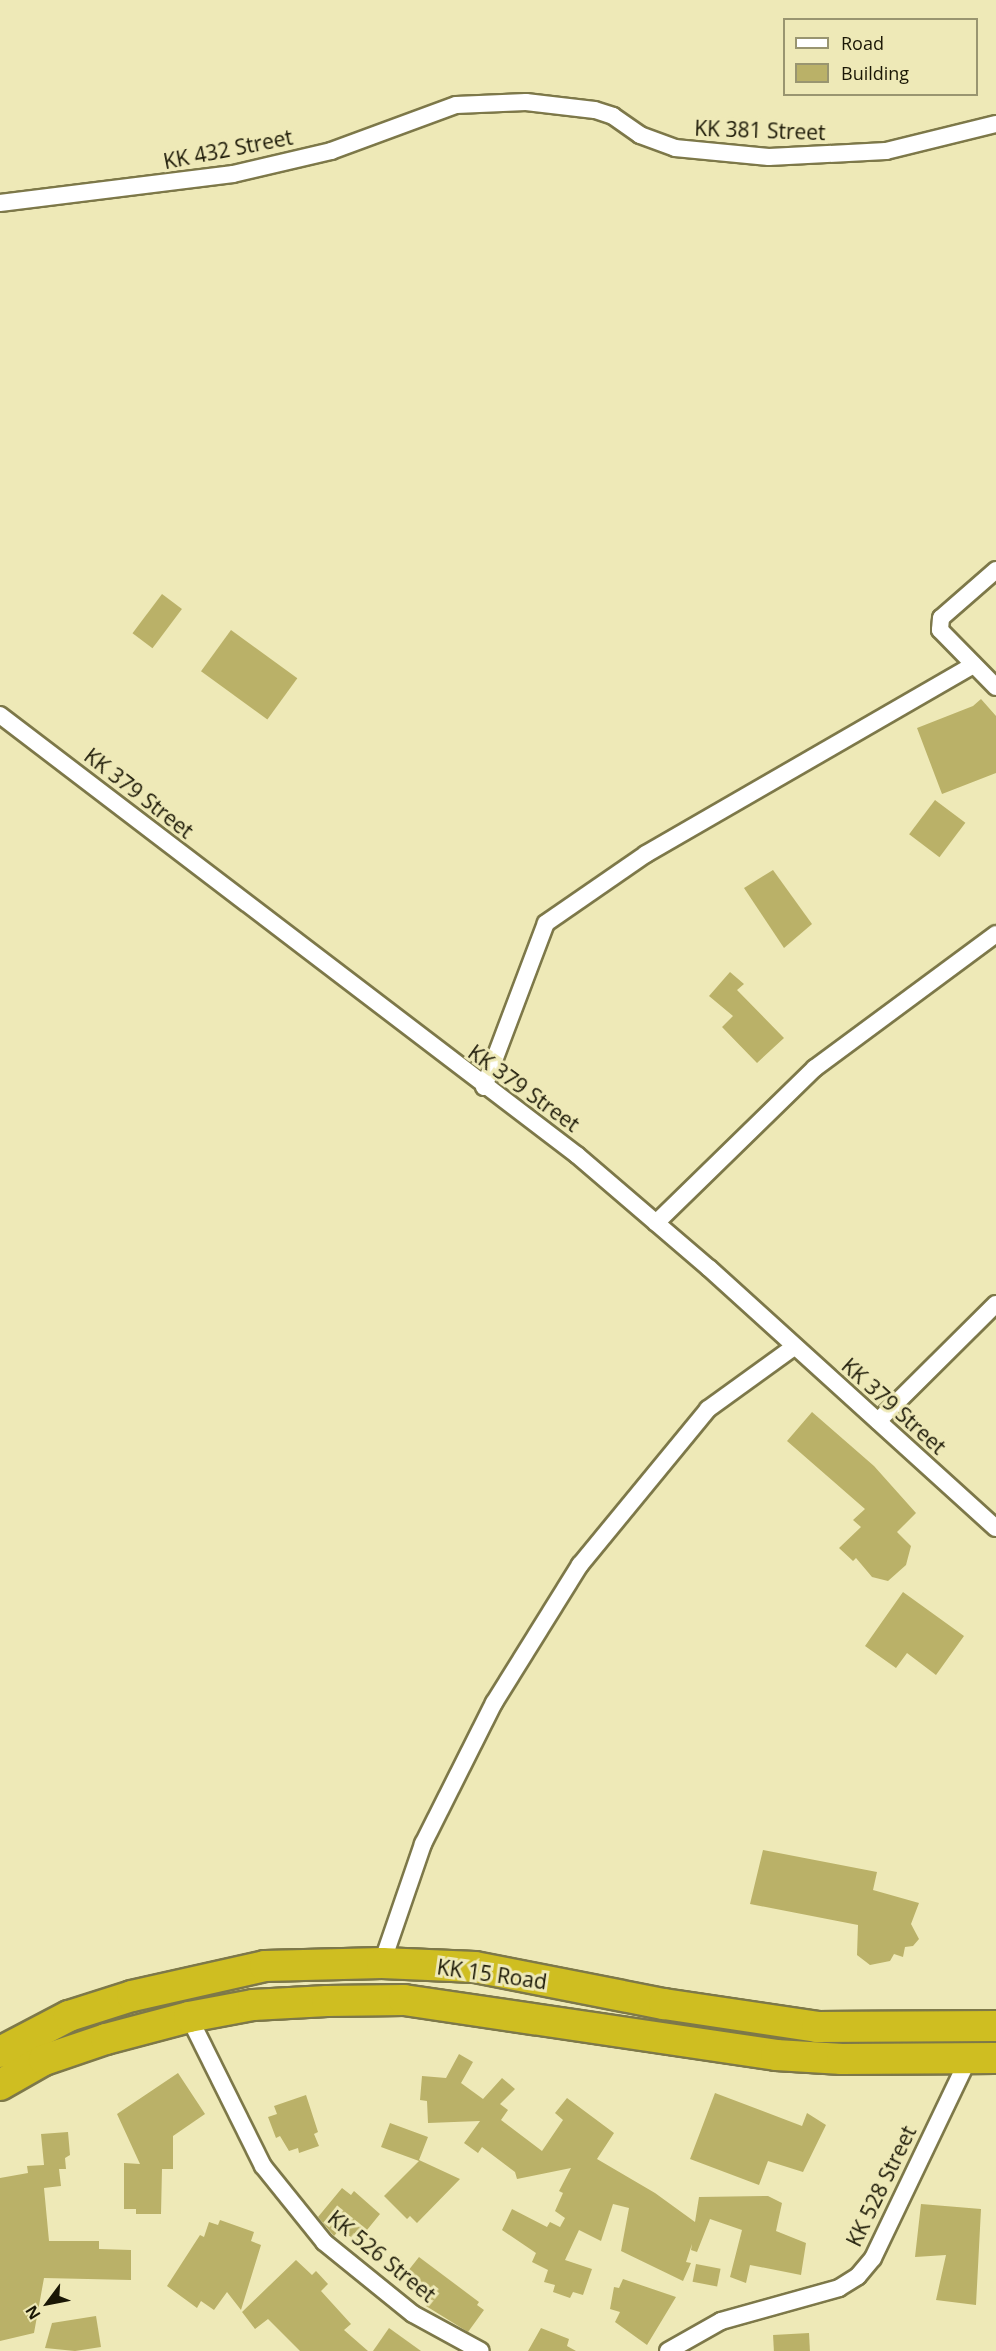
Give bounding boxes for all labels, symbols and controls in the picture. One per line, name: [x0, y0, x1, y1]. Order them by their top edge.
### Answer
legend: [783, 18, 978, 96]
text: Road: [841, 31, 884, 55]
text: Building: [841, 61, 909, 85]
street label: KK 381 Street: [694, 115, 826, 145]
street label: KK 432 Street: [161, 124, 295, 174]
street label: KK 379 Street: [80, 743, 198, 843]
street label: KK 379 Street: [463, 1039, 585, 1137]
street label: KK 379 Street: [837, 1353, 951, 1459]
street label: KK 15 Road: [435, 1954, 549, 1994]
street label: KK 528 Street: [841, 2121, 921, 2251]
street label: KK 526 Street: [323, 2205, 441, 2307]
north arrow: [18, 2273, 78, 2333]
text: N: [20, 2301, 46, 2324]

